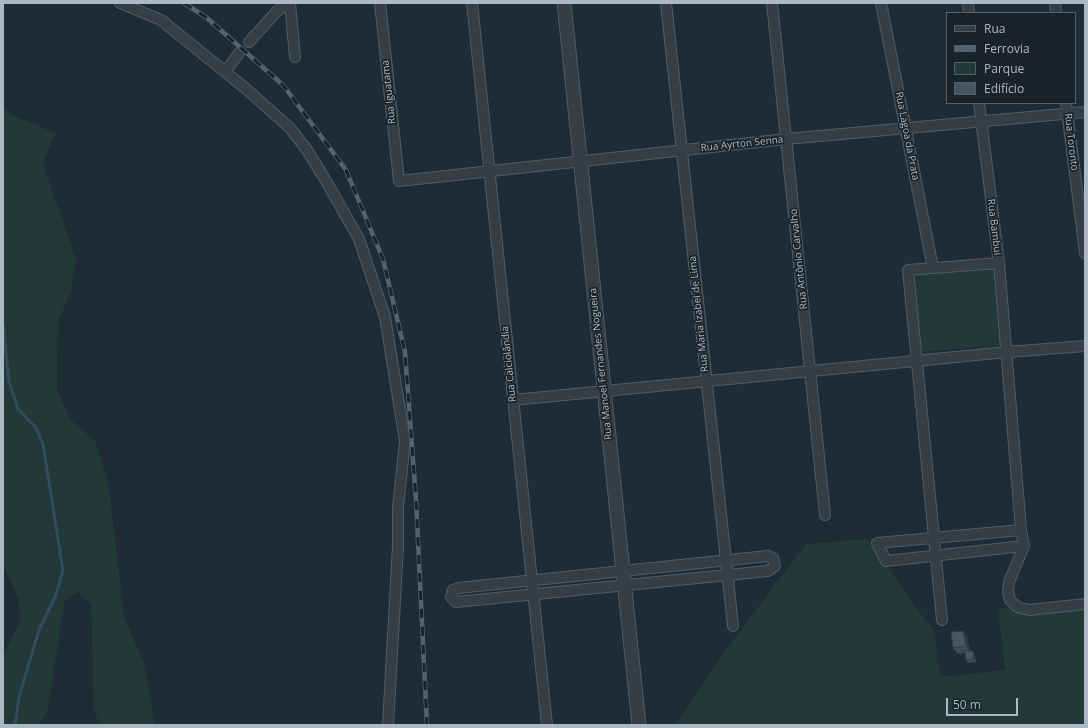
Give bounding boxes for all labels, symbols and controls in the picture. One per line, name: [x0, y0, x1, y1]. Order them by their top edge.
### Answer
legend: [946, 12, 1076, 104]
text: Rua: [984, 20, 1005, 37]
text: Ferrovia: [984, 40, 1030, 57]
street label: Rua Iguatama: [380, 59, 398, 125]
text: Parque: [984, 60, 1024, 77]
text: Edifício: [984, 80, 1024, 97]
street label: Rua Lagoa da Prata: [893, 91, 921, 181]
street label: Rua Toronto: [1062, 113, 1080, 171]
street label: Rua Ayrton Senna: [700, 134, 784, 154]
street label: Rua Bambui: [985, 198, 1003, 256]
street label: Rua Antônio Carvalho: [788, 208, 810, 310]
street label: Rua Maria Izabel de Lima: [687, 255, 711, 373]
street label: Rua Manoel Fernandes Nogueira: [587, 288, 615, 440]
street label: Rua Calciolândia: [499, 325, 519, 403]
scale bar: [948, 690, 1020, 716]
text: 50 m: [953, 696, 981, 713]

